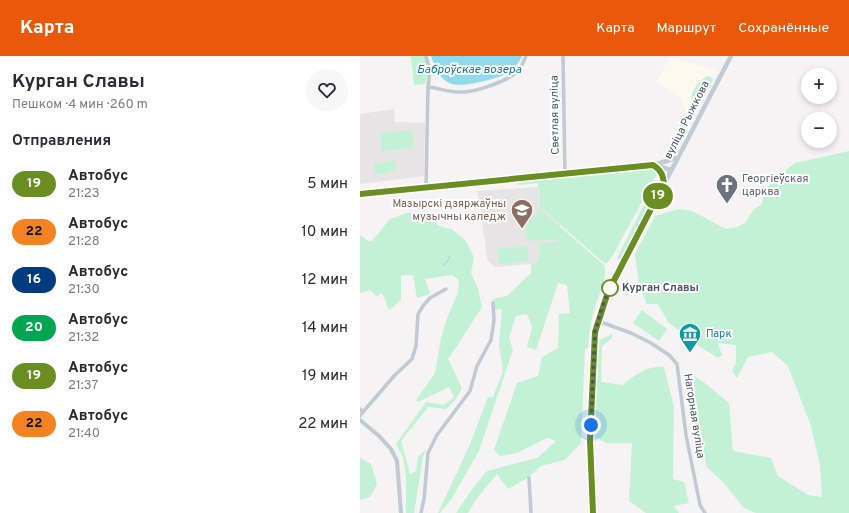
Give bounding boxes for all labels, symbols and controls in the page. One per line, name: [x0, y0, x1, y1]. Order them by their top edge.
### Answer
text: Карта: [20, 16, 74, 40]
text: Карта: [596, 20, 635, 37]
text: Маршрут: [657, 20, 716, 37]
text: Сохранённые: [738, 20, 829, 37]
water label: Баброўскае возера: [417, 62, 522, 78]
map controls: [801, 68, 837, 148]
button: +: [801, 68, 837, 104]
button: heart: [306, 69, 348, 111]
text: Курган Славы: [12, 70, 145, 94]
street label: Светлая вуліца: [547, 75, 563, 155]
street label: вуліца Рыжкова: [661, 78, 713, 161]
text: Пешком · 4 мин · 260 m: [12, 97, 148, 113]
button: −: [801, 112, 837, 148]
text: Отправления: [12, 132, 111, 151]
text: Автобус: [68, 167, 128, 186]
church icon: Георгіеўская царква: [714, 172, 740, 205]
place label: Георгіеўская царква: [742, 172, 808, 199]
text: 19: [27, 175, 41, 192]
text: 5 мин: [307, 175, 348, 194]
line badge: 19: [640, 183, 676, 209]
text: 21:23: [68, 186, 100, 202]
text: 19: [651, 187, 665, 204]
place label: Мазырскі дзяржаўны музычны каледж: [392, 197, 506, 224]
school or university icon: Мазырскі дзяржаўны музычны каледж: [509, 197, 535, 230]
text: Автобус: [68, 215, 128, 234]
text: 22: [25, 223, 43, 240]
text: 10 мин: [301, 223, 348, 242]
text: 21:28: [68, 234, 100, 250]
text: Автобус: [68, 263, 128, 282]
text: 16: [27, 271, 41, 288]
text: 12 мин: [302, 271, 348, 290]
marker: Курган Славы: [601, 279, 619, 297]
place label: Курган Славы: [622, 281, 699, 295]
text: 21:30: [68, 282, 100, 298]
text: Автобус: [68, 311, 128, 330]
text: 20: [25, 319, 43, 336]
text: 14 мин: [302, 319, 348, 338]
museum icon: Парк: [677, 321, 703, 354]
place label: Парк: [706, 327, 732, 341]
text: 21:32: [68, 330, 99, 346]
text: Автобус: [68, 359, 128, 378]
text: 19: [27, 367, 41, 384]
text: 19 мин: [302, 367, 348, 386]
street label: Нагорная вуліца: [680, 373, 708, 460]
text: 21:37: [68, 378, 98, 394]
text: Автобус: [68, 407, 128, 426]
text: 22: [25, 415, 43, 432]
text: 22 мин: [298, 415, 348, 434]
your location: [581, 415, 601, 435]
text: 21:40: [68, 426, 100, 442]

